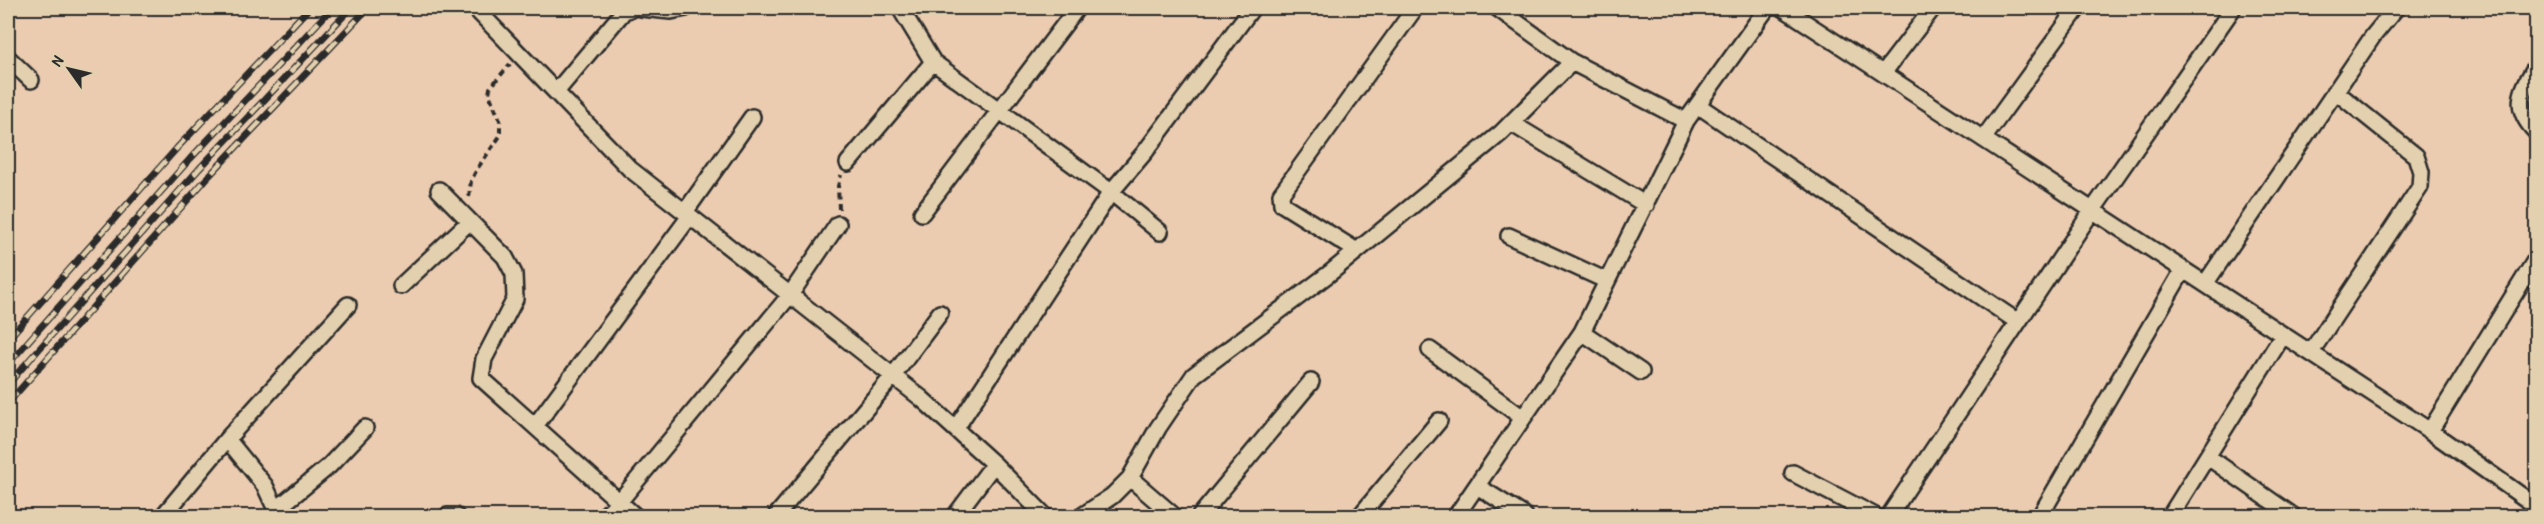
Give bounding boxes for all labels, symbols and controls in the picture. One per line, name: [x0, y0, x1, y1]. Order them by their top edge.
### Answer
north arrow: [39, 39, 99, 99]
text: N: [45, 51, 68, 70]

